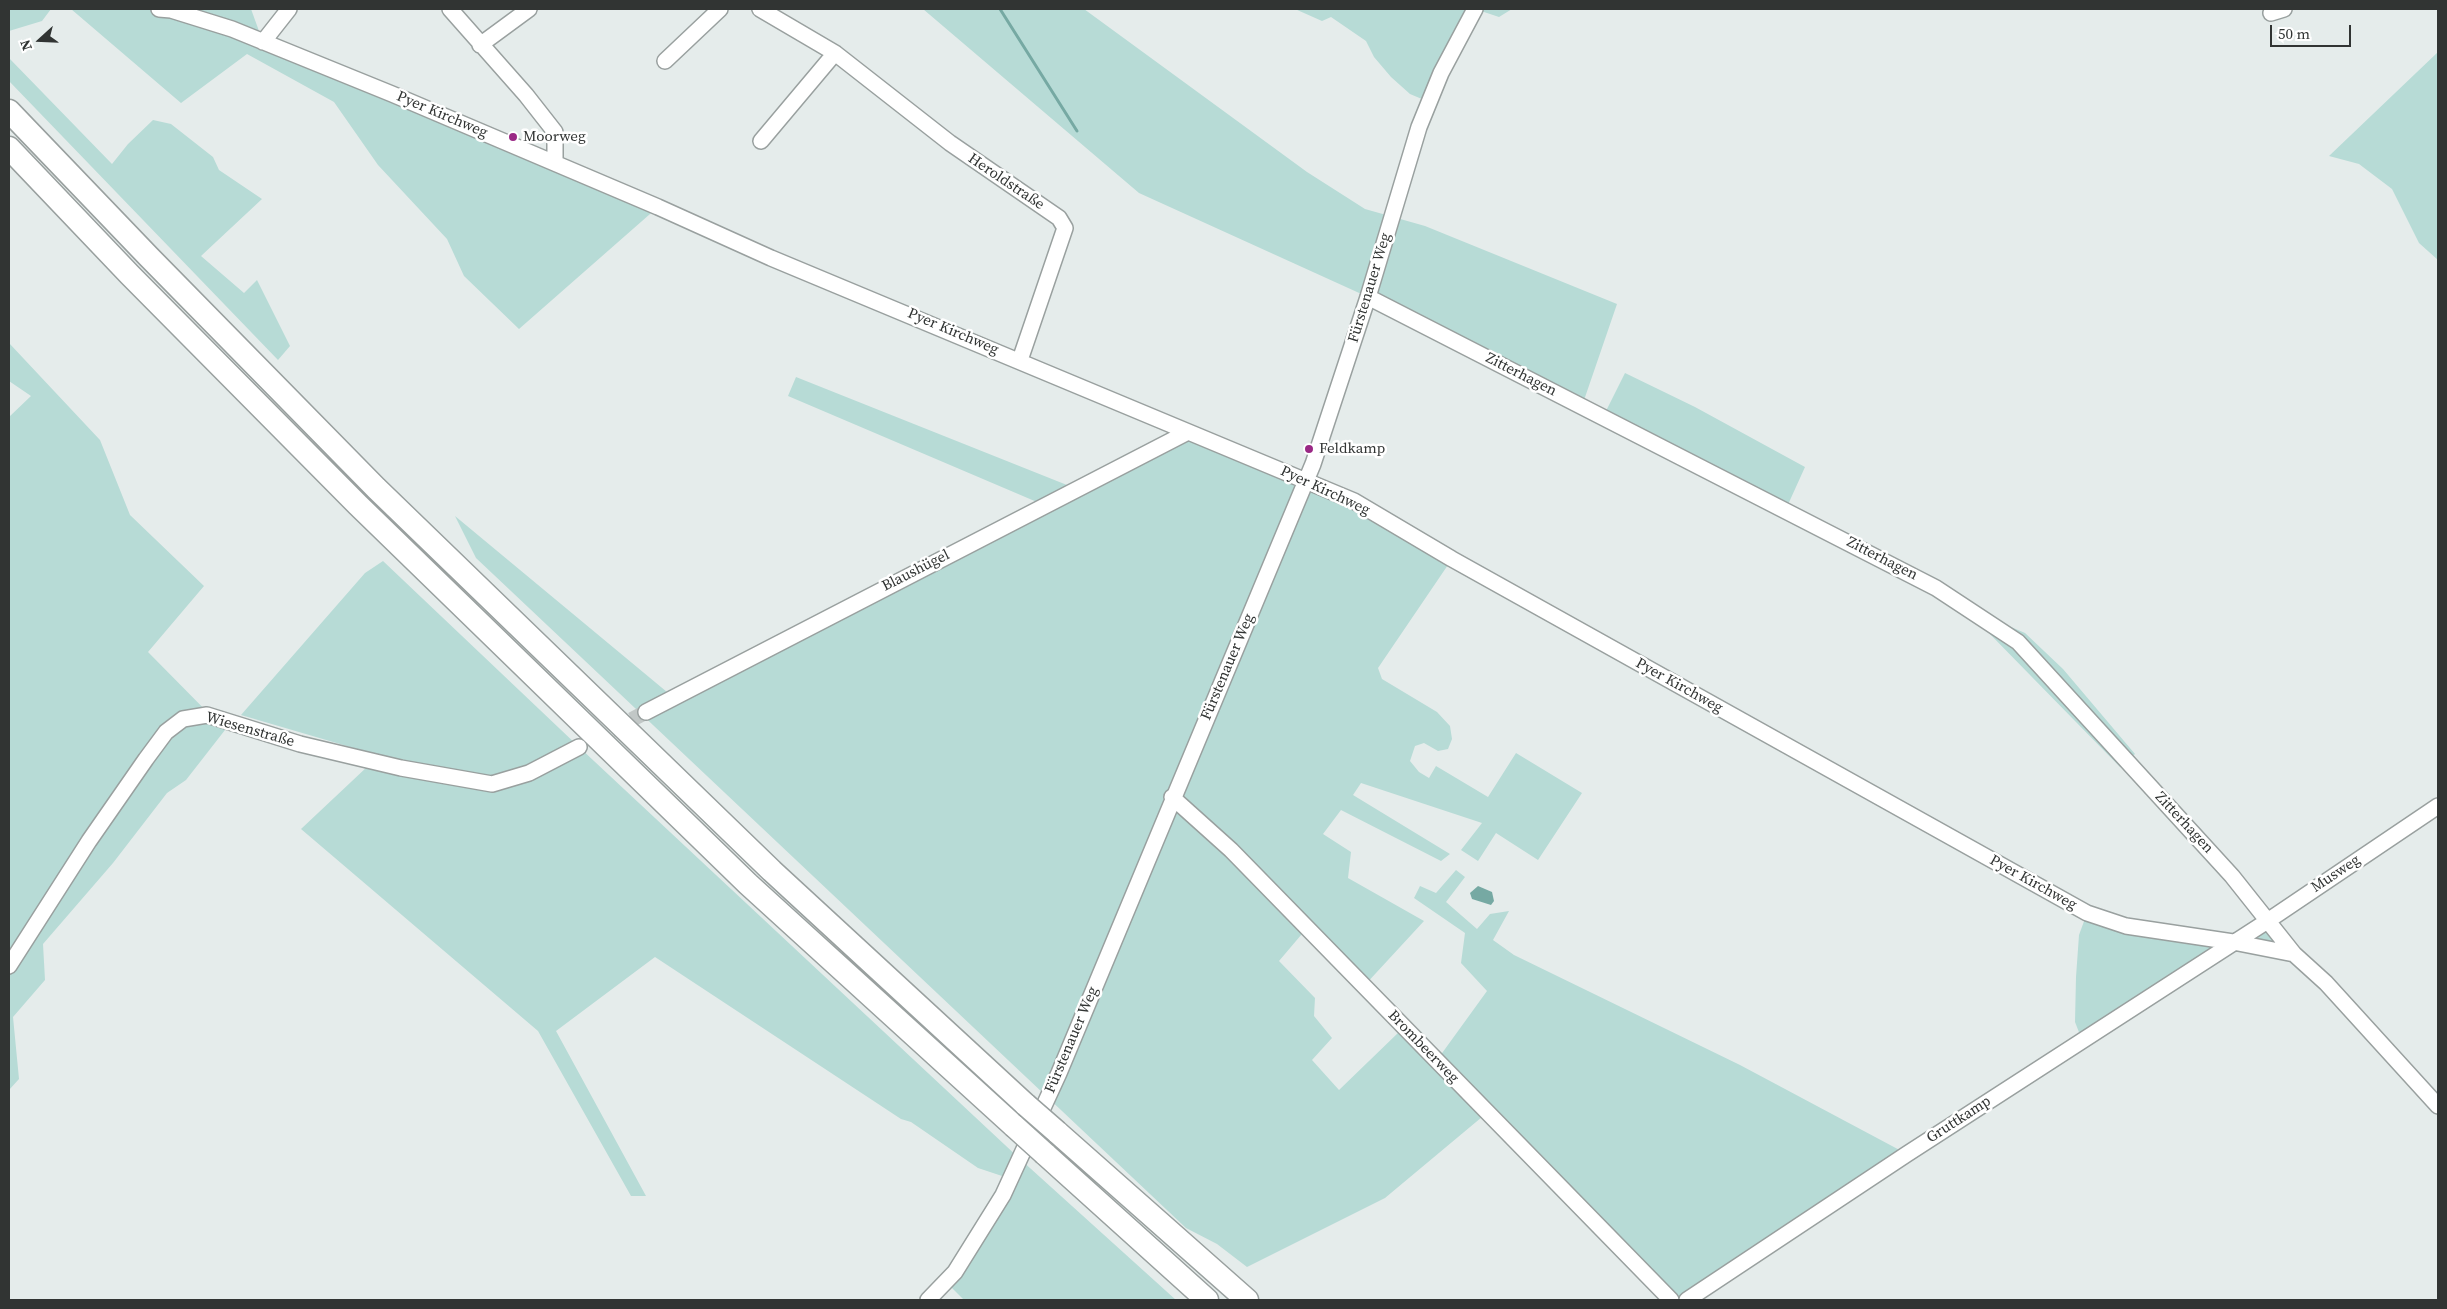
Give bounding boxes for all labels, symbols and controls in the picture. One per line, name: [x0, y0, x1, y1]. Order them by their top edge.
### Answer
north arrow: [15, 15, 65, 65]
scale bar: [2272, 15, 2353, 47]
text: 50 m: [2278, 23, 2310, 44]
text: N: [15, 37, 37, 53]
street label: Pyer Kirchweg: [394, 88, 490, 142]
place label: Moorweg: [523, 128, 586, 146]
marker: Moorweg: [507, 131, 519, 143]
street label: Heroldstraße: [964, 150, 1048, 214]
street label: Fürstenauer Weg: [1345, 231, 1395, 345]
street label: Pyer Kirchweg: [905, 305, 1001, 359]
street label: Zitterhagen: [1482, 349, 1560, 401]
place label: Feldkamp: [1319, 440, 1385, 458]
marker: Feldkamp: [1303, 443, 1315, 455]
street label: Pyer Kirchweg: [1277, 462, 1373, 520]
street label: Zitterhagen: [1843, 533, 1921, 585]
street label: Blaushügel: [879, 546, 953, 596]
street label: Fürstenauer Weg: [1197, 611, 1259, 723]
street label: Pyer Kirchweg: [1632, 655, 1726, 717]
street label: Wiesenstraße: [204, 709, 296, 751]
street label: Zitterhagen: [2151, 789, 2217, 857]
street label: Musweg: [2308, 851, 2364, 897]
street label: Pyer Kirchweg: [1986, 852, 2080, 914]
street label: Fürstenauer Weg: [1041, 984, 1103, 1096]
street label: Brombeerweg: [1384, 1007, 1462, 1087]
street label: Gruttkamp: [1923, 1093, 1995, 1147]

